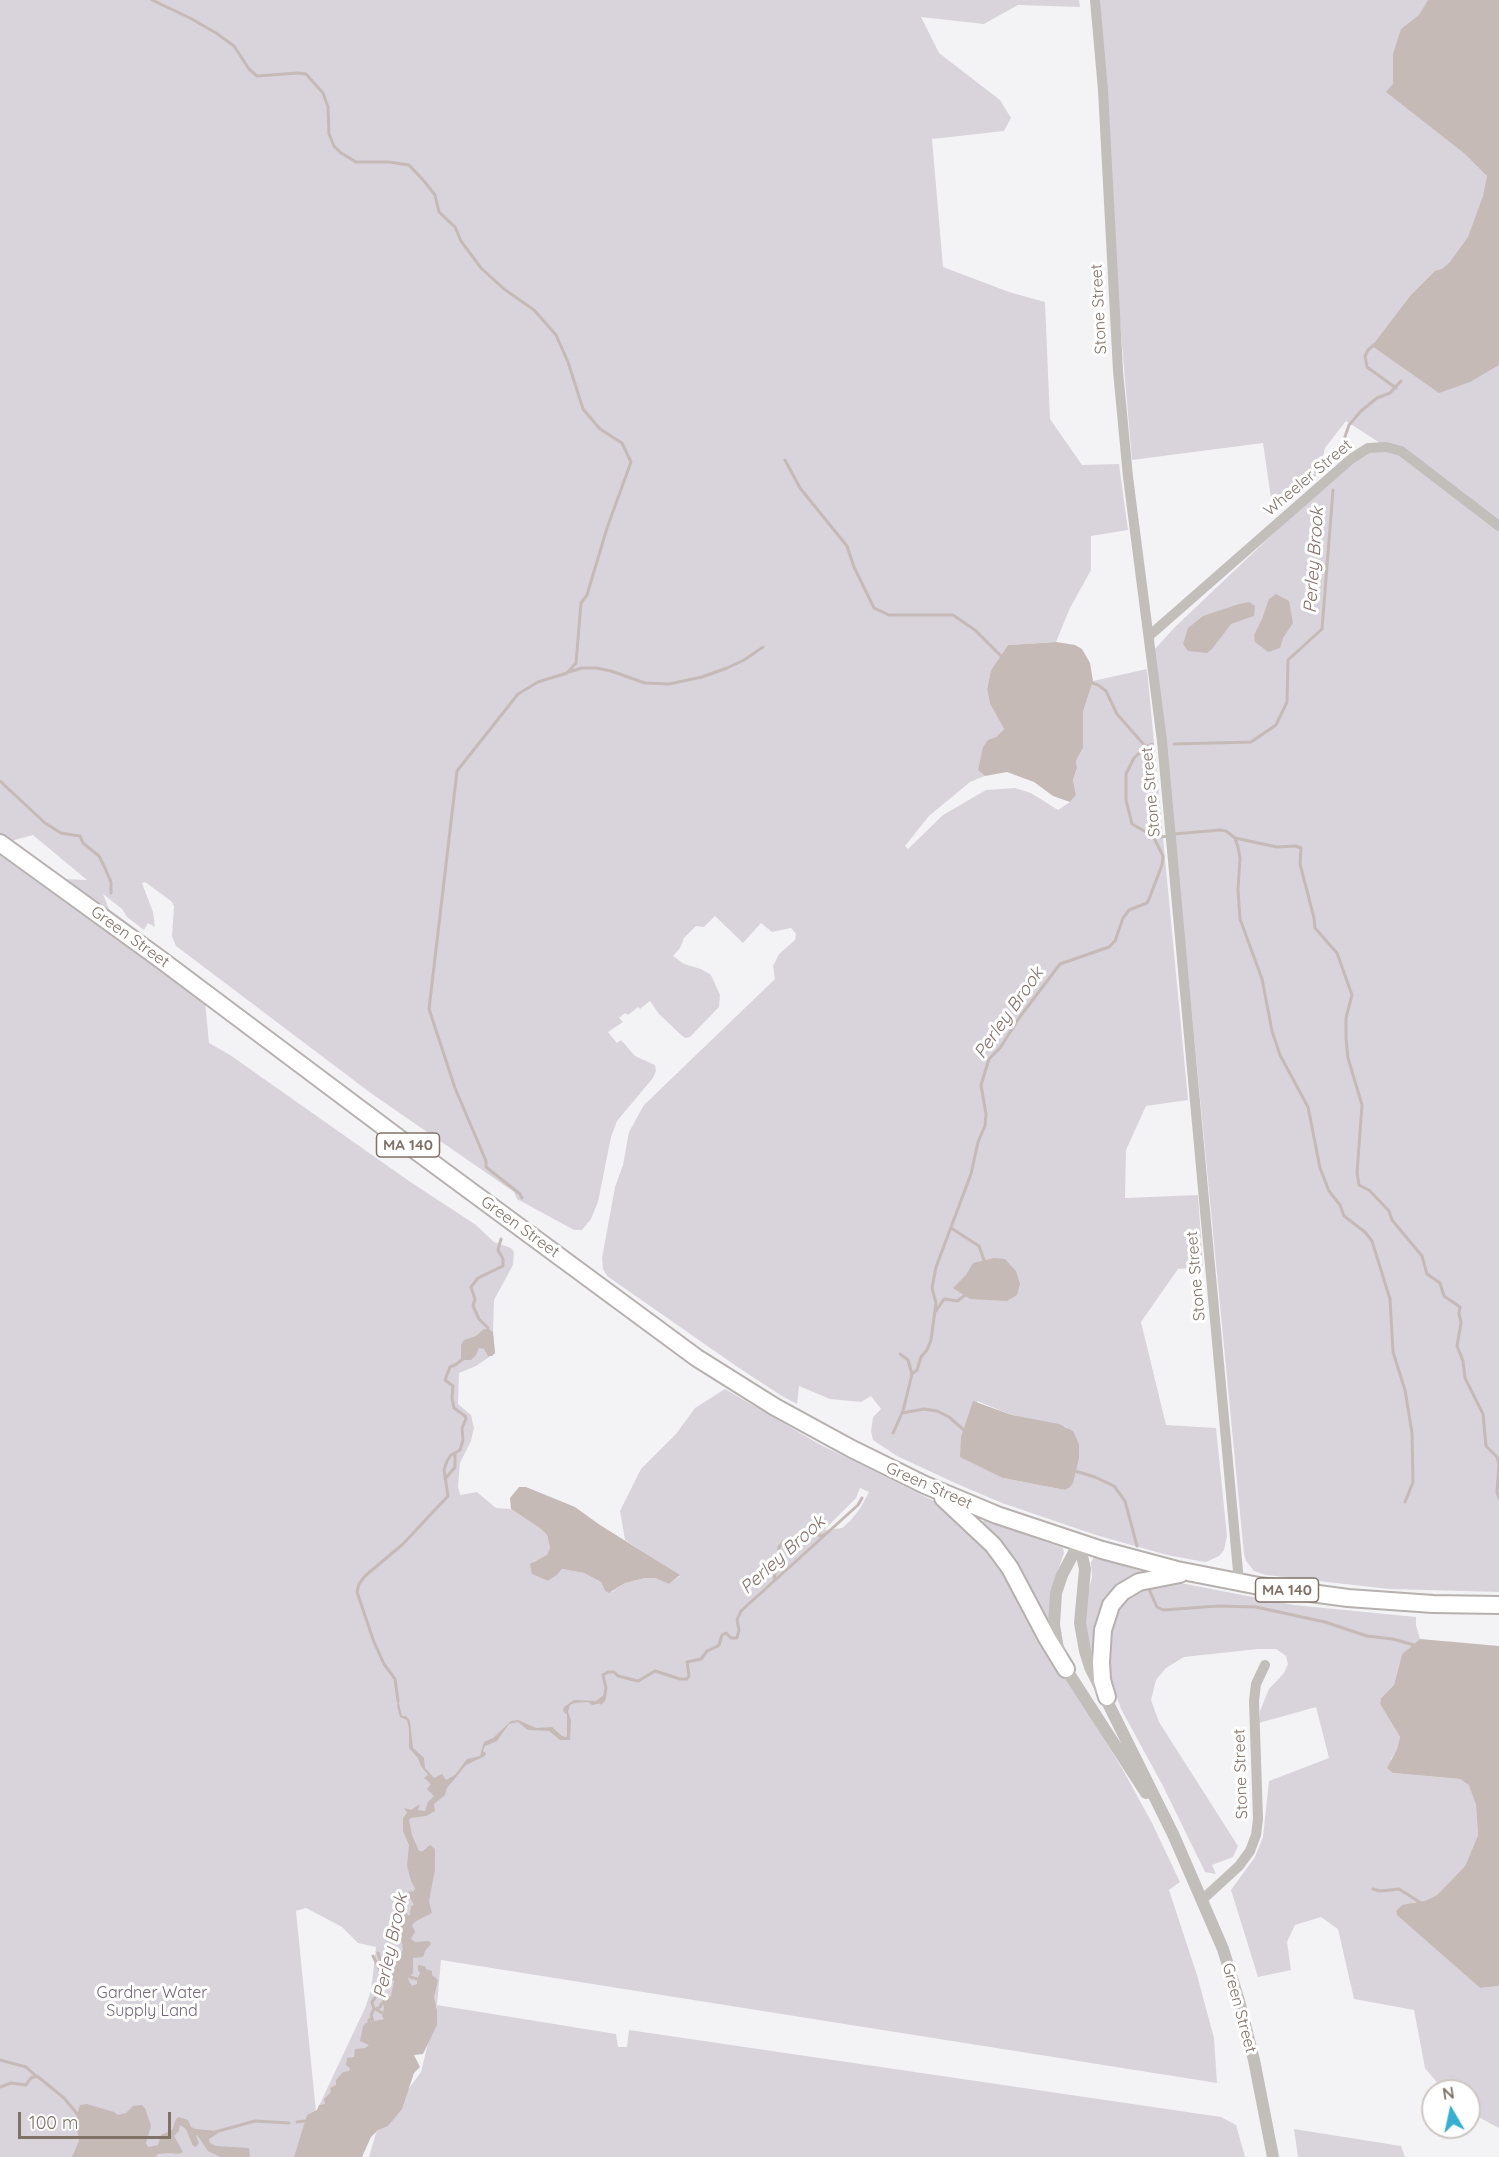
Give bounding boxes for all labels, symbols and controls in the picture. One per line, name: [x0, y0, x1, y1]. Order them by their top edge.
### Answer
street label: Stone Street: [1087, 263, 1111, 355]
street label: Wheeler Street: [1260, 435, 1356, 521]
water label: Perley Brook: [1300, 506, 1328, 614]
street label: Stone Street: [1137, 746, 1165, 838]
street label: Green Street: [87, 902, 173, 972]
water label: Perley Brook: [970, 963, 1048, 1063]
road number: MA 140: [376, 1133, 440, 1157]
street label: Green Street: [477, 1192, 563, 1262]
street label: Stone Street: [1182, 1230, 1210, 1322]
street label: Green Street: [883, 1458, 975, 1514]
water label: Perley Brook: [736, 1511, 830, 1599]
road number: MA 140: [1256, 1578, 1318, 1602]
street label: Stone Street: [1230, 1729, 1252, 1819]
water label: Perley Brook: [369, 1892, 413, 2000]
street label: Green Street: [1218, 1961, 1260, 2055]
park label: Gardner Water Supply Land: [97, 1983, 207, 2021]
north arrow: [1421, 2079, 1481, 2139]
text: N: [1441, 2082, 1456, 2104]
scale bar: [21, 2100, 174, 2138]
text: 100 m: [29, 2111, 78, 2134]

